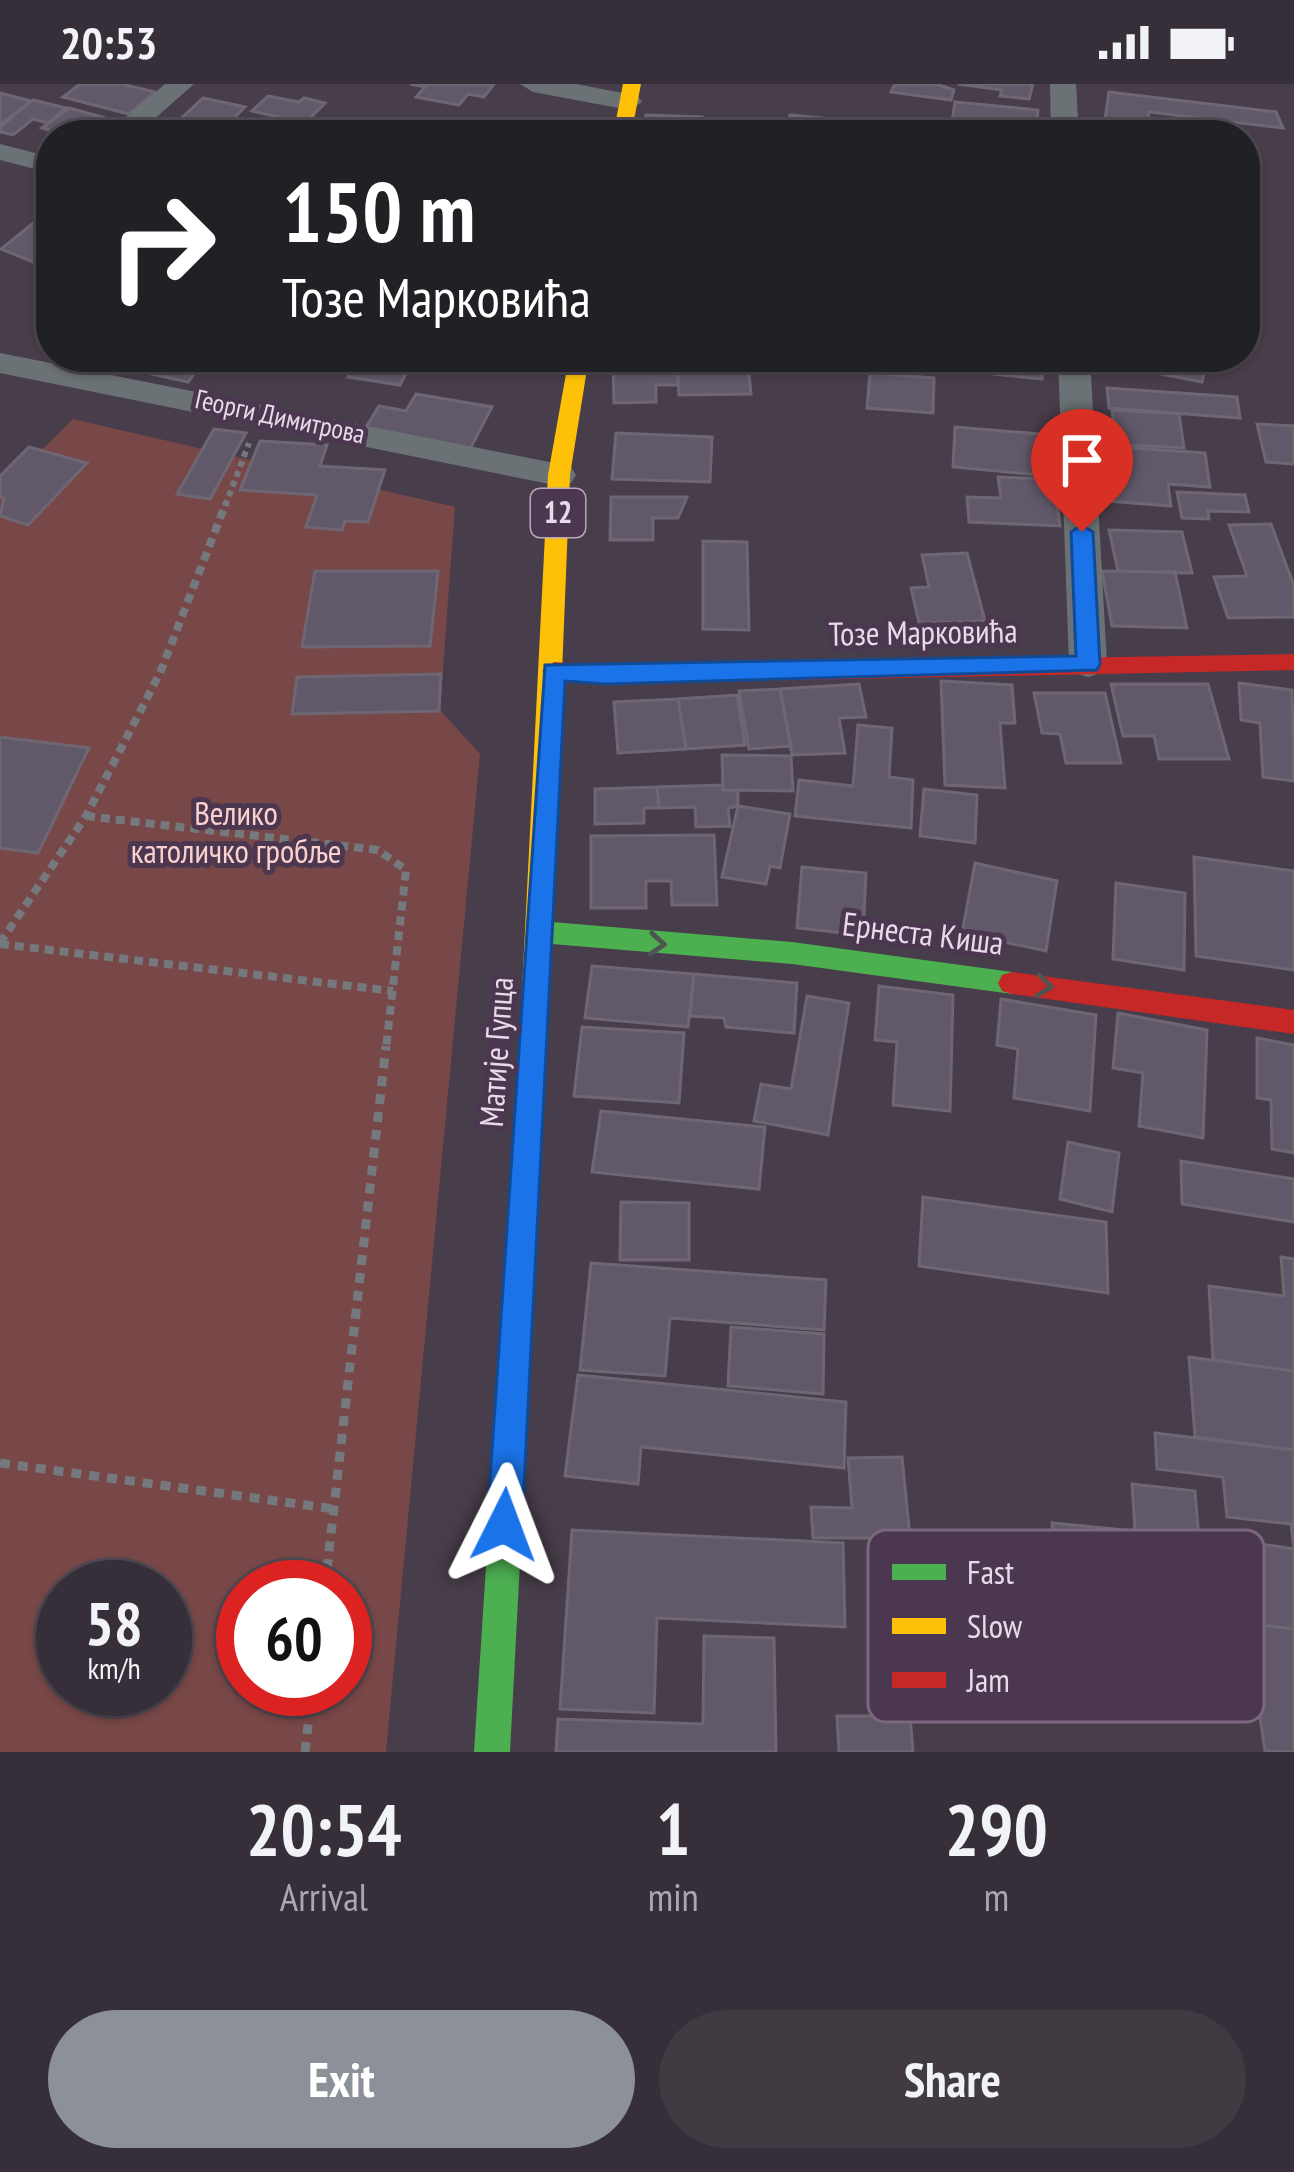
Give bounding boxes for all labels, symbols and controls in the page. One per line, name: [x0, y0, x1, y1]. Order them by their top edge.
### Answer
text: 20:53: [60, 13, 157, 71]
text: 150 m: [282, 156, 475, 265]
icon: right: [84, 168, 240, 324]
text: Тозе Марковића: [282, 262, 591, 332]
street label: Георги Димитрова: [192, 381, 368, 451]
pin: [1031, 409, 1133, 532]
icon: arrive: [1049, 427, 1115, 493]
road number: 12: [531, 489, 585, 537]
street label: Тозе Марковића: [828, 608, 1018, 655]
park label: Велико католичко гробље: [131, 791, 341, 872]
street label: Ернеста Киша: [840, 901, 1006, 964]
one-way arrow: [648, 930, 667, 956]
one-way arrow: [1034, 972, 1054, 998]
street label: Матије Гупца: [469, 976, 522, 1128]
position arrow: [441, 1462, 567, 1588]
legend: [868, 1530, 1264, 1722]
text: Fast: [967, 1550, 1014, 1593]
speed limit sign: 60: [216, 1560, 372, 1716]
text: 58: [85, 1584, 143, 1662]
text: Slow: [967, 1604, 1023, 1647]
text: km/h: [87, 1648, 141, 1687]
text: Jam: [966, 1658, 1010, 1701]
text: 20:54: [246, 1782, 402, 1875]
text: 1: [656, 1782, 690, 1875]
text: 290: [945, 1782, 1048, 1875]
text: Arrival: [280, 1871, 368, 1922]
text: min: [648, 1871, 699, 1922]
text: m: [984, 1871, 1009, 1922]
button: Exit: [48, 2010, 635, 2148]
button: Share: [659, 2010, 1246, 2148]

